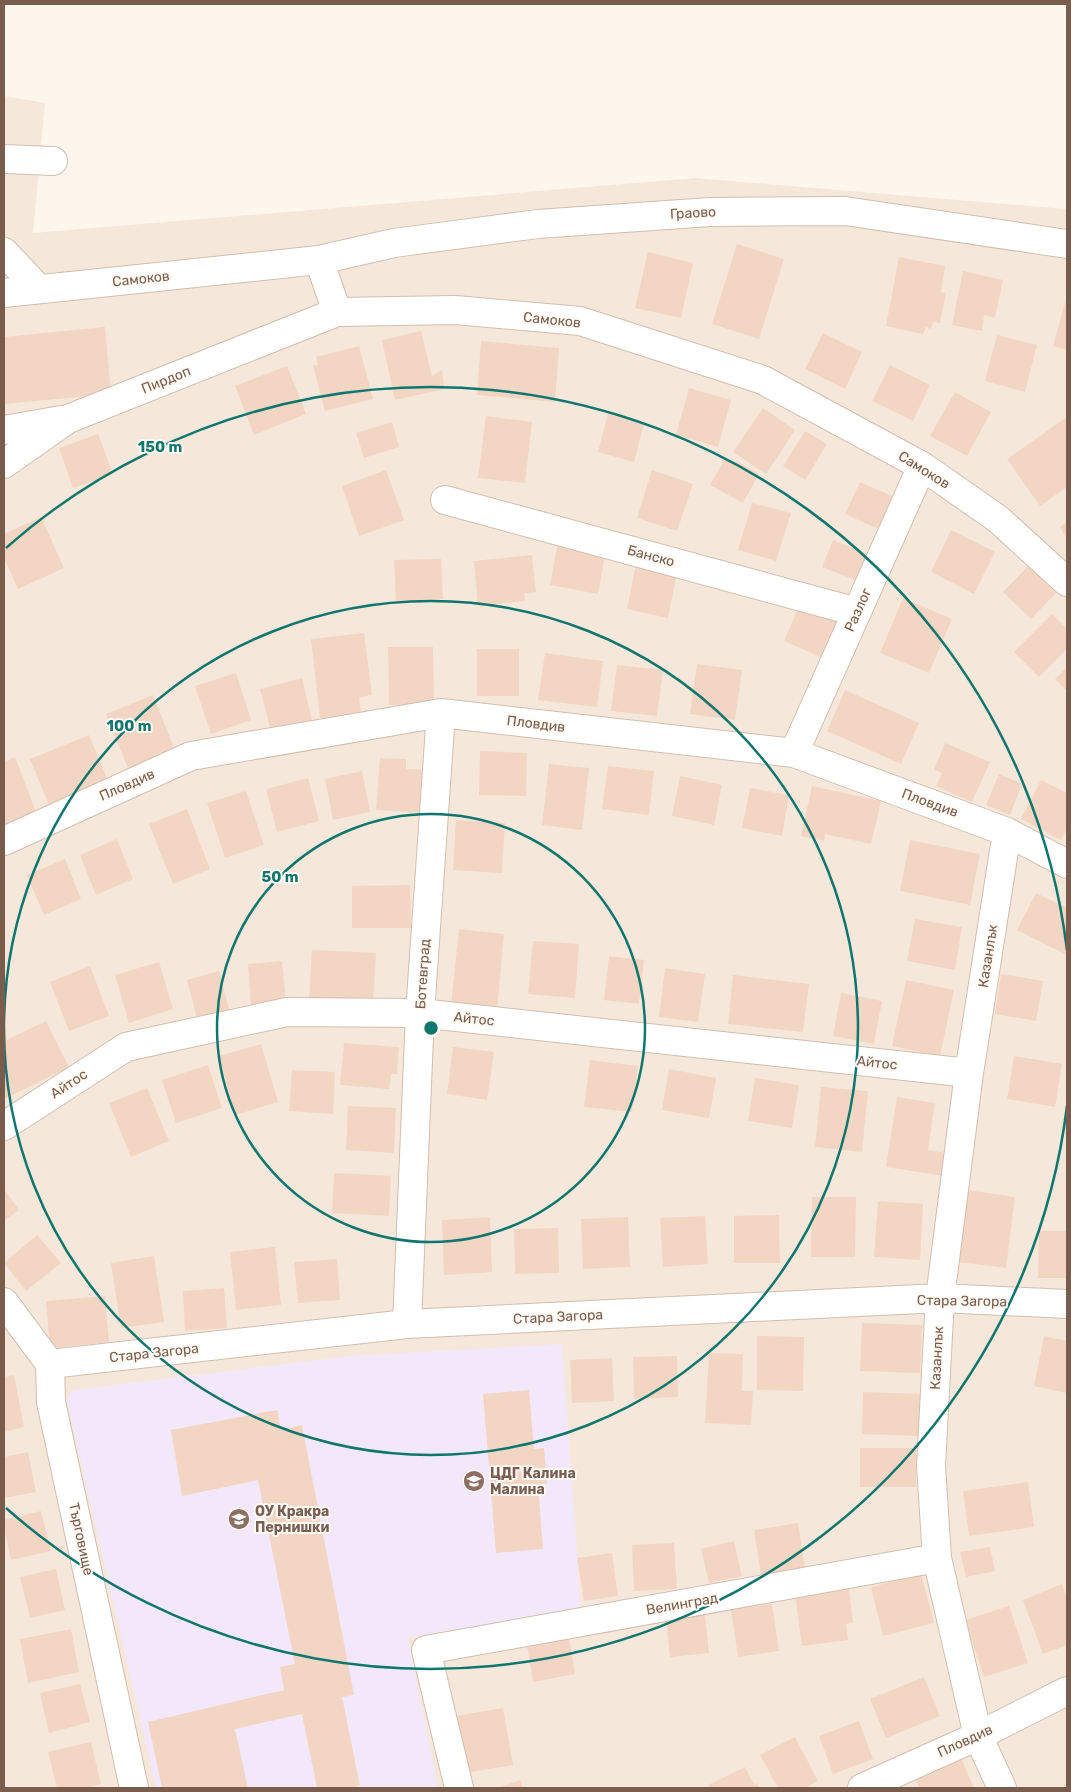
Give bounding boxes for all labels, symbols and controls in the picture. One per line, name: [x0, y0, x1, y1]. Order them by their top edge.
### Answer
street label: Граово: [670, 203, 716, 223]
street label: Самоков: [111, 268, 171, 290]
street label: Самоков: [522, 309, 582, 331]
street label: Пирдоп: [139, 362, 193, 398]
text: 150 m: [138, 438, 182, 456]
street label: Самоков: [895, 448, 953, 493]
street label: Банско: [626, 542, 676, 570]
street label: Разлог: [841, 586, 875, 634]
street label: Пловдив: [506, 712, 566, 736]
text: 100 m: [107, 717, 151, 735]
street label: Пловдив: [97, 765, 157, 805]
street label: Пловдив: [899, 785, 961, 821]
text: 50 m: [262, 868, 298, 886]
street label: Казанлък: [975, 923, 1001, 989]
street label: Ботевград: [412, 938, 434, 1010]
street label: Айтос: [453, 1008, 495, 1030]
centre of rings: [422, 1019, 440, 1037]
street label: Айтос: [856, 1052, 898, 1074]
street label: Айтос: [47, 1066, 91, 1102]
street label: Стара Загора: [917, 1292, 1007, 1310]
street label: Стара Загора: [513, 1306, 603, 1328]
street label: Казанлък: [927, 1325, 947, 1390]
street label: Стара Загора: [108, 1340, 200, 1366]
place label: ЦДГ Калина Малина: [490, 1465, 576, 1498]
school or university icon: ЦДГ Калина Малина: [462, 1469, 486, 1493]
street label: Търговище: [65, 1501, 97, 1577]
place label: ОУ Кракра Пернишки: [255, 1503, 330, 1536]
school or university icon: ОУ Кракра Пернишки: [227, 1507, 251, 1531]
street label: Велинград: [645, 1589, 719, 1619]
street label: Пловдив: [935, 1721, 995, 1761]

